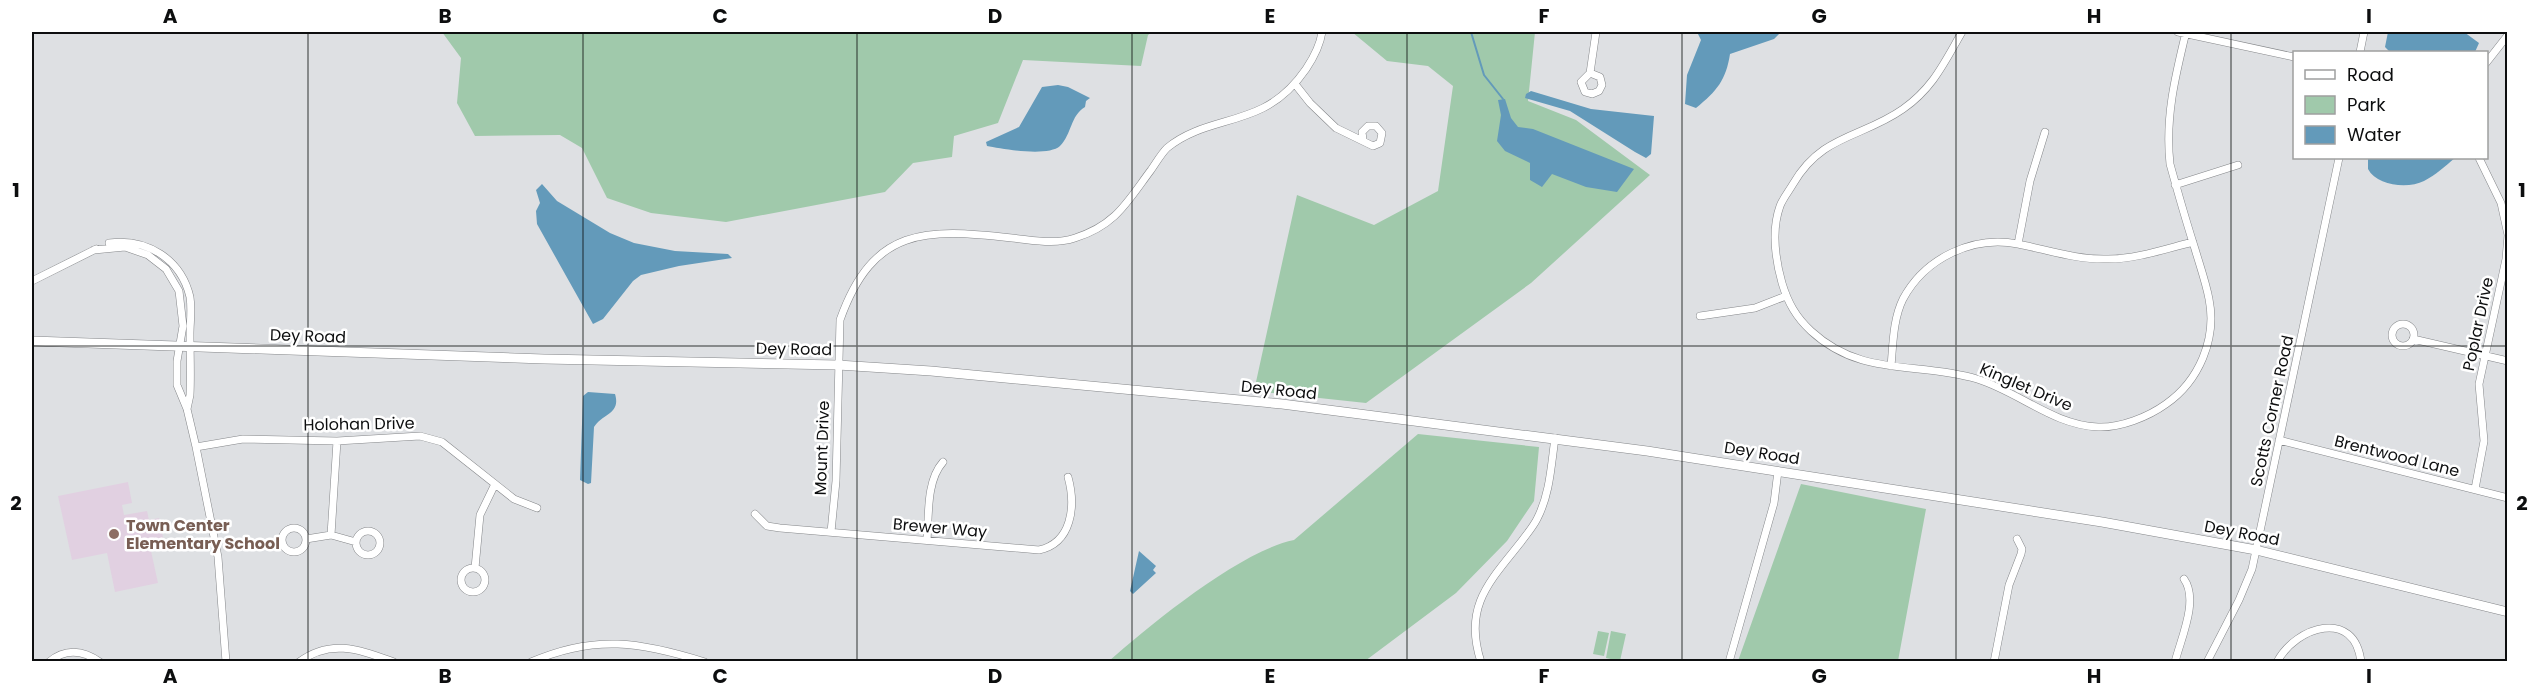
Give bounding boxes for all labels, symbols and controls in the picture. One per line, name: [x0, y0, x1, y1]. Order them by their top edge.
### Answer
text: A: [163, 2, 178, 30]
text: B: [438, 2, 452, 30]
text: C: [712, 2, 728, 30]
text: D: [988, 2, 1002, 30]
text: E: [1265, 2, 1275, 30]
text: F: [1539, 2, 1550, 30]
text: G: [1811, 2, 1827, 30]
text: H: [2087, 2, 2101, 30]
text: I: [2366, 2, 2372, 30]
legend: [2293, 51, 2488, 159]
text: Road: [2347, 62, 2394, 87]
text: Park: [2347, 92, 2386, 117]
text: Water: [2347, 122, 2401, 147]
text: 1: [12, 176, 20, 204]
text: 1: [2518, 176, 2526, 204]
street label: Poplar Drive: [2457, 275, 2499, 373]
street label: Dey Road: [270, 323, 346, 349]
street label: Scotts Corner Road: [2245, 333, 2299, 489]
street label: Dey Road: [756, 337, 832, 361]
street label: Kinglet Drive: [1976, 357, 2076, 417]
street label: Dey Road: [1240, 375, 1318, 405]
street label: Mount Drive: [809, 400, 835, 496]
street label: Holohan Drive: [303, 412, 415, 436]
street label: Brentwood Lane: [2332, 429, 2462, 483]
street label: Dey Road: [1723, 436, 1801, 470]
text: 2: [10, 489, 22, 517]
text: 2: [2516, 489, 2528, 517]
street label: Brewer Way: [892, 512, 988, 544]
place label: Town Center Elementary School: [126, 514, 280, 555]
street label: Dey Road: [2202, 514, 2282, 552]
marker: Town Center Elementary School: [107, 527, 121, 541]
text: A: [163, 662, 178, 690]
text: B: [438, 662, 452, 690]
text: C: [712, 662, 728, 690]
text: D: [988, 662, 1002, 690]
text: E: [1265, 662, 1275, 690]
text: F: [1539, 662, 1550, 690]
text: G: [1811, 662, 1827, 690]
text: H: [2087, 662, 2101, 690]
text: I: [2366, 662, 2372, 690]

